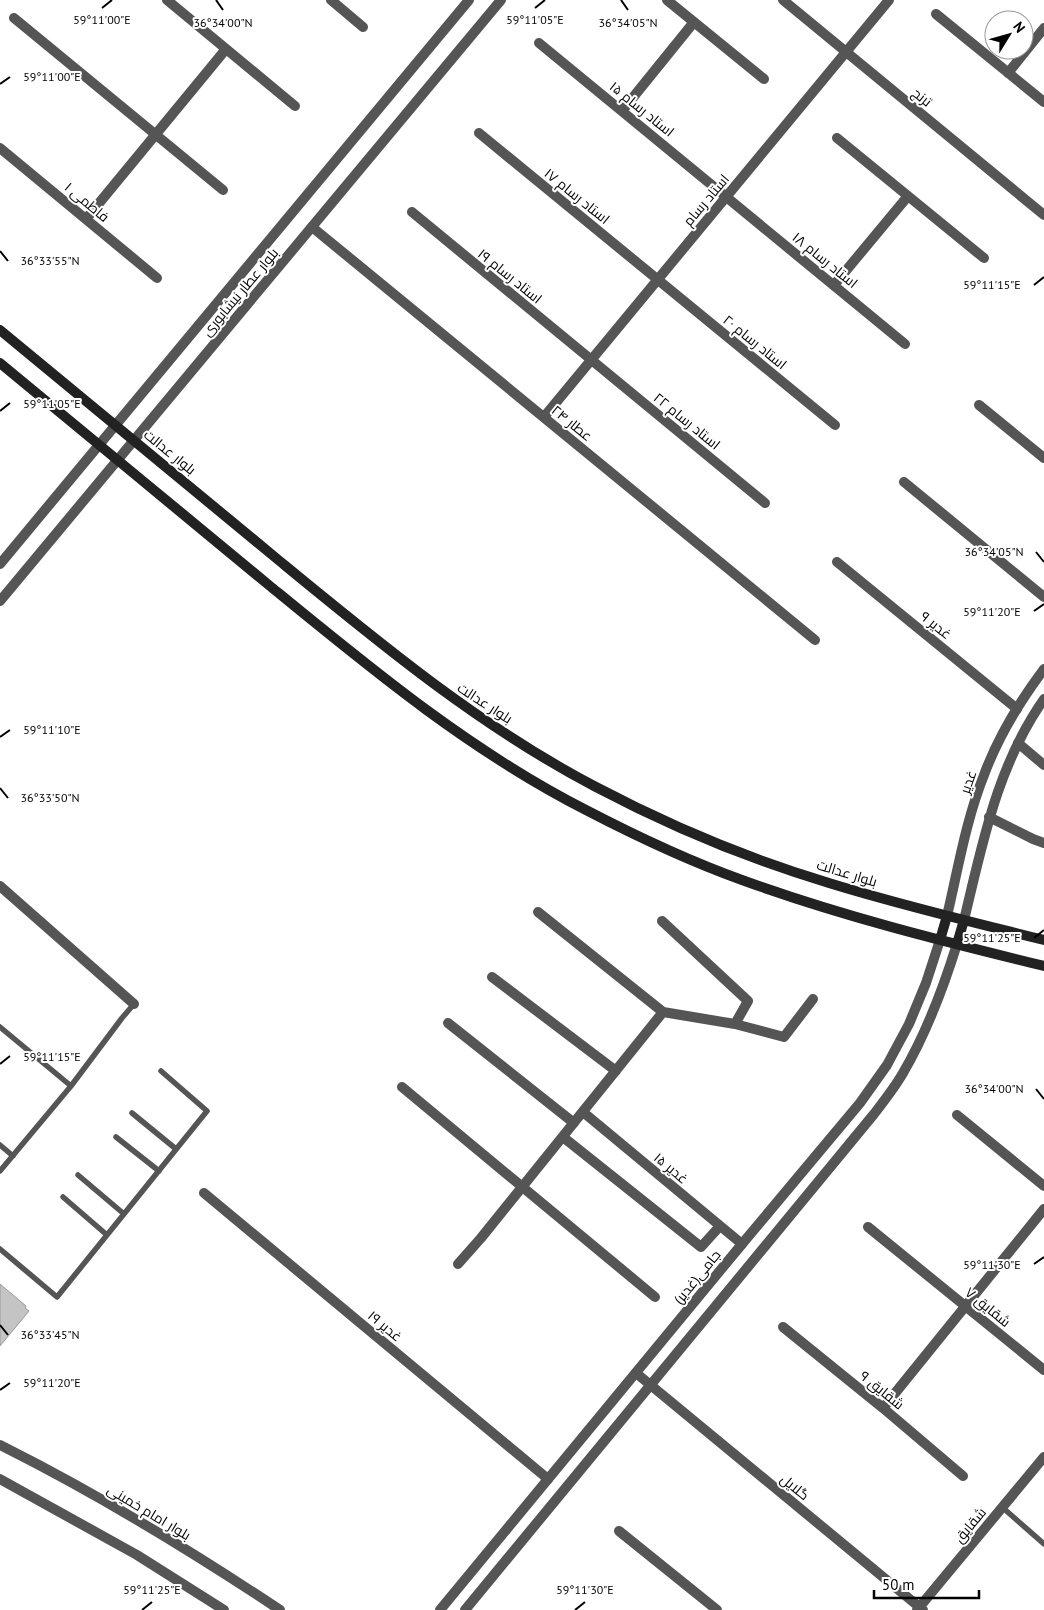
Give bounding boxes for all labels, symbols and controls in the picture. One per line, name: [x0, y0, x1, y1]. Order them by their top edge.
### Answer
north arrow: [984, 10, 1034, 60]
text: 59°11'00"E: [73, 12, 131, 27]
text: 59°11'05"E: [506, 12, 564, 27]
text: 36°34'00"N: [193, 15, 253, 30]
text: 36°34'05"N: [598, 15, 658, 30]
text: N: [1009, 18, 1029, 36]
text: 59°11'00"E: [23, 69, 81, 84]
street label: استاد رسام ۱۵: [605, 77, 678, 141]
street label: ترنج: [908, 84, 936, 111]
street label: استاد رسام ۱۷: [540, 164, 613, 229]
street label: استاد رسام: [679, 170, 734, 230]
street label: فاطمی ۱: [61, 178, 113, 226]
street label: استاد رسام ۱۸: [788, 228, 861, 293]
street label: بلوار عطار نیشابوری: [198, 244, 282, 340]
street label: استاد رسام ۱۹: [474, 245, 546, 308]
text: 36°33'55"N: [20, 253, 80, 268]
text: 59°11'15"E: [963, 277, 1021, 292]
street label: استاد رسام ۲۰: [719, 311, 791, 374]
street label: استاد رسام ۲۲: [649, 389, 724, 454]
text: 59°11'05"E: [23, 396, 81, 411]
street label: عطار ۲۴: [548, 401, 596, 445]
street label: بلوار عدالت: [140, 425, 200, 479]
text: 36°34'05"N: [964, 544, 1024, 559]
text: 59°11'20"E: [963, 604, 1021, 619]
street label: غدیر ۹: [917, 607, 955, 643]
street label: بلوار عدالت: [454, 679, 516, 727]
text: 59°11'10"E: [23, 722, 81, 737]
street label: غدیر: [955, 768, 980, 797]
text: 36°33'50"N: [20, 790, 80, 805]
street label: بلوار عدالت: [815, 855, 879, 891]
text: 59°11'25"E: [963, 930, 1021, 945]
text: 59°11'15"E: [23, 1049, 81, 1064]
text: 36°34'00"N: [964, 1081, 1024, 1096]
street label: غدیر ۱۵: [650, 1148, 692, 1188]
street label: جامی(غدیر): [670, 1246, 724, 1308]
text: 59°11'30"E: [963, 1257, 1021, 1272]
street label: شقایق ۷: [962, 1283, 1014, 1331]
street label: غدیر ۱۹: [364, 1307, 406, 1345]
text: 36°33'45"N: [20, 1327, 80, 1342]
street label: شقایق ۹: [856, 1367, 908, 1413]
text: 59°11'20"E: [23, 1375, 81, 1390]
street label: گلایل: [777, 1470, 813, 1504]
street label: بلوار امام خمینی: [103, 1480, 194, 1545]
street label: شقایق: [950, 1504, 990, 1546]
scale bar: [874, 1568, 979, 1600]
text: 50 m: [882, 1575, 915, 1594]
text: 59°11'25"E: [123, 1582, 181, 1597]
text: 59°11'30"E: [556, 1582, 614, 1597]

